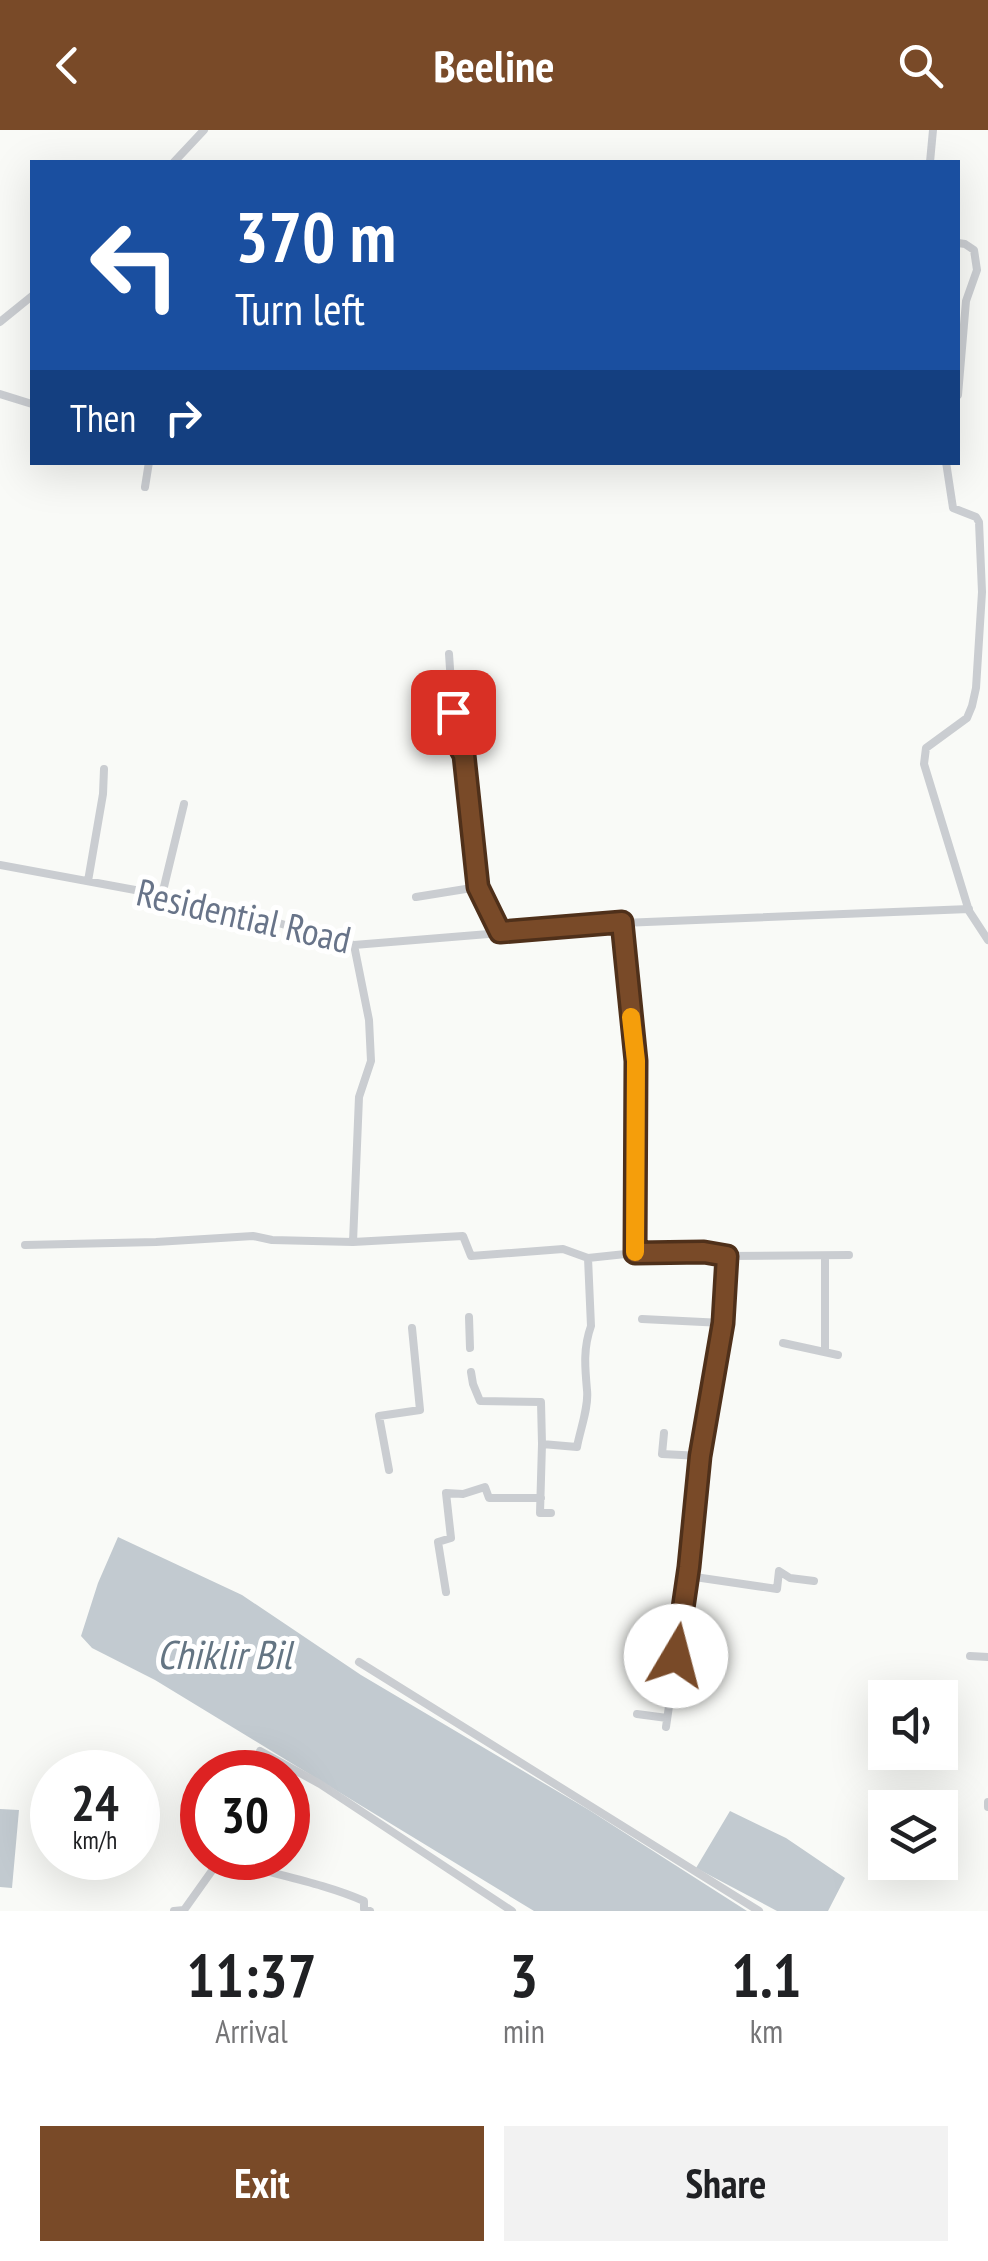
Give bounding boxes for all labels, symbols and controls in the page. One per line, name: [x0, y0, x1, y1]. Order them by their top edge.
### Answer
text: Beeline: [433, 36, 555, 94]
icon: back: [40, 38, 95, 93]
icon: search: [893, 38, 948, 93]
text: 370 m: [235, 191, 396, 281]
icon: left: [70, 200, 200, 330]
text: Turn left: [235, 279, 365, 337]
icon: right: [156, 390, 211, 445]
text: Then: [70, 393, 136, 442]
pin: [411, 670, 496, 755]
icon: arrive: [426, 685, 481, 740]
street label: Residential Road: [132, 867, 356, 963]
position arrow: [624, 1604, 728, 1708]
water label: Chiklir Bil: [157, 1628, 295, 1680]
map controls: [868, 1680, 958, 1880]
button: sound: [868, 1680, 958, 1770]
speed limit sign: 30: [180, 1750, 310, 1880]
text: 24: [71, 1770, 119, 1835]
button: layers: [868, 1790, 958, 1880]
text: km/h: [73, 1824, 117, 1856]
text: 11:37: [187, 1936, 316, 2014]
text: 3: [509, 1936, 538, 2014]
text: 1.1: [731, 1936, 801, 2014]
text: Arrival: [215, 2010, 288, 2052]
text: min: [503, 2010, 545, 2052]
text: km: [750, 2010, 783, 2052]
button: Exit: [40, 2126, 484, 2241]
button: Share: [504, 2126, 948, 2241]

